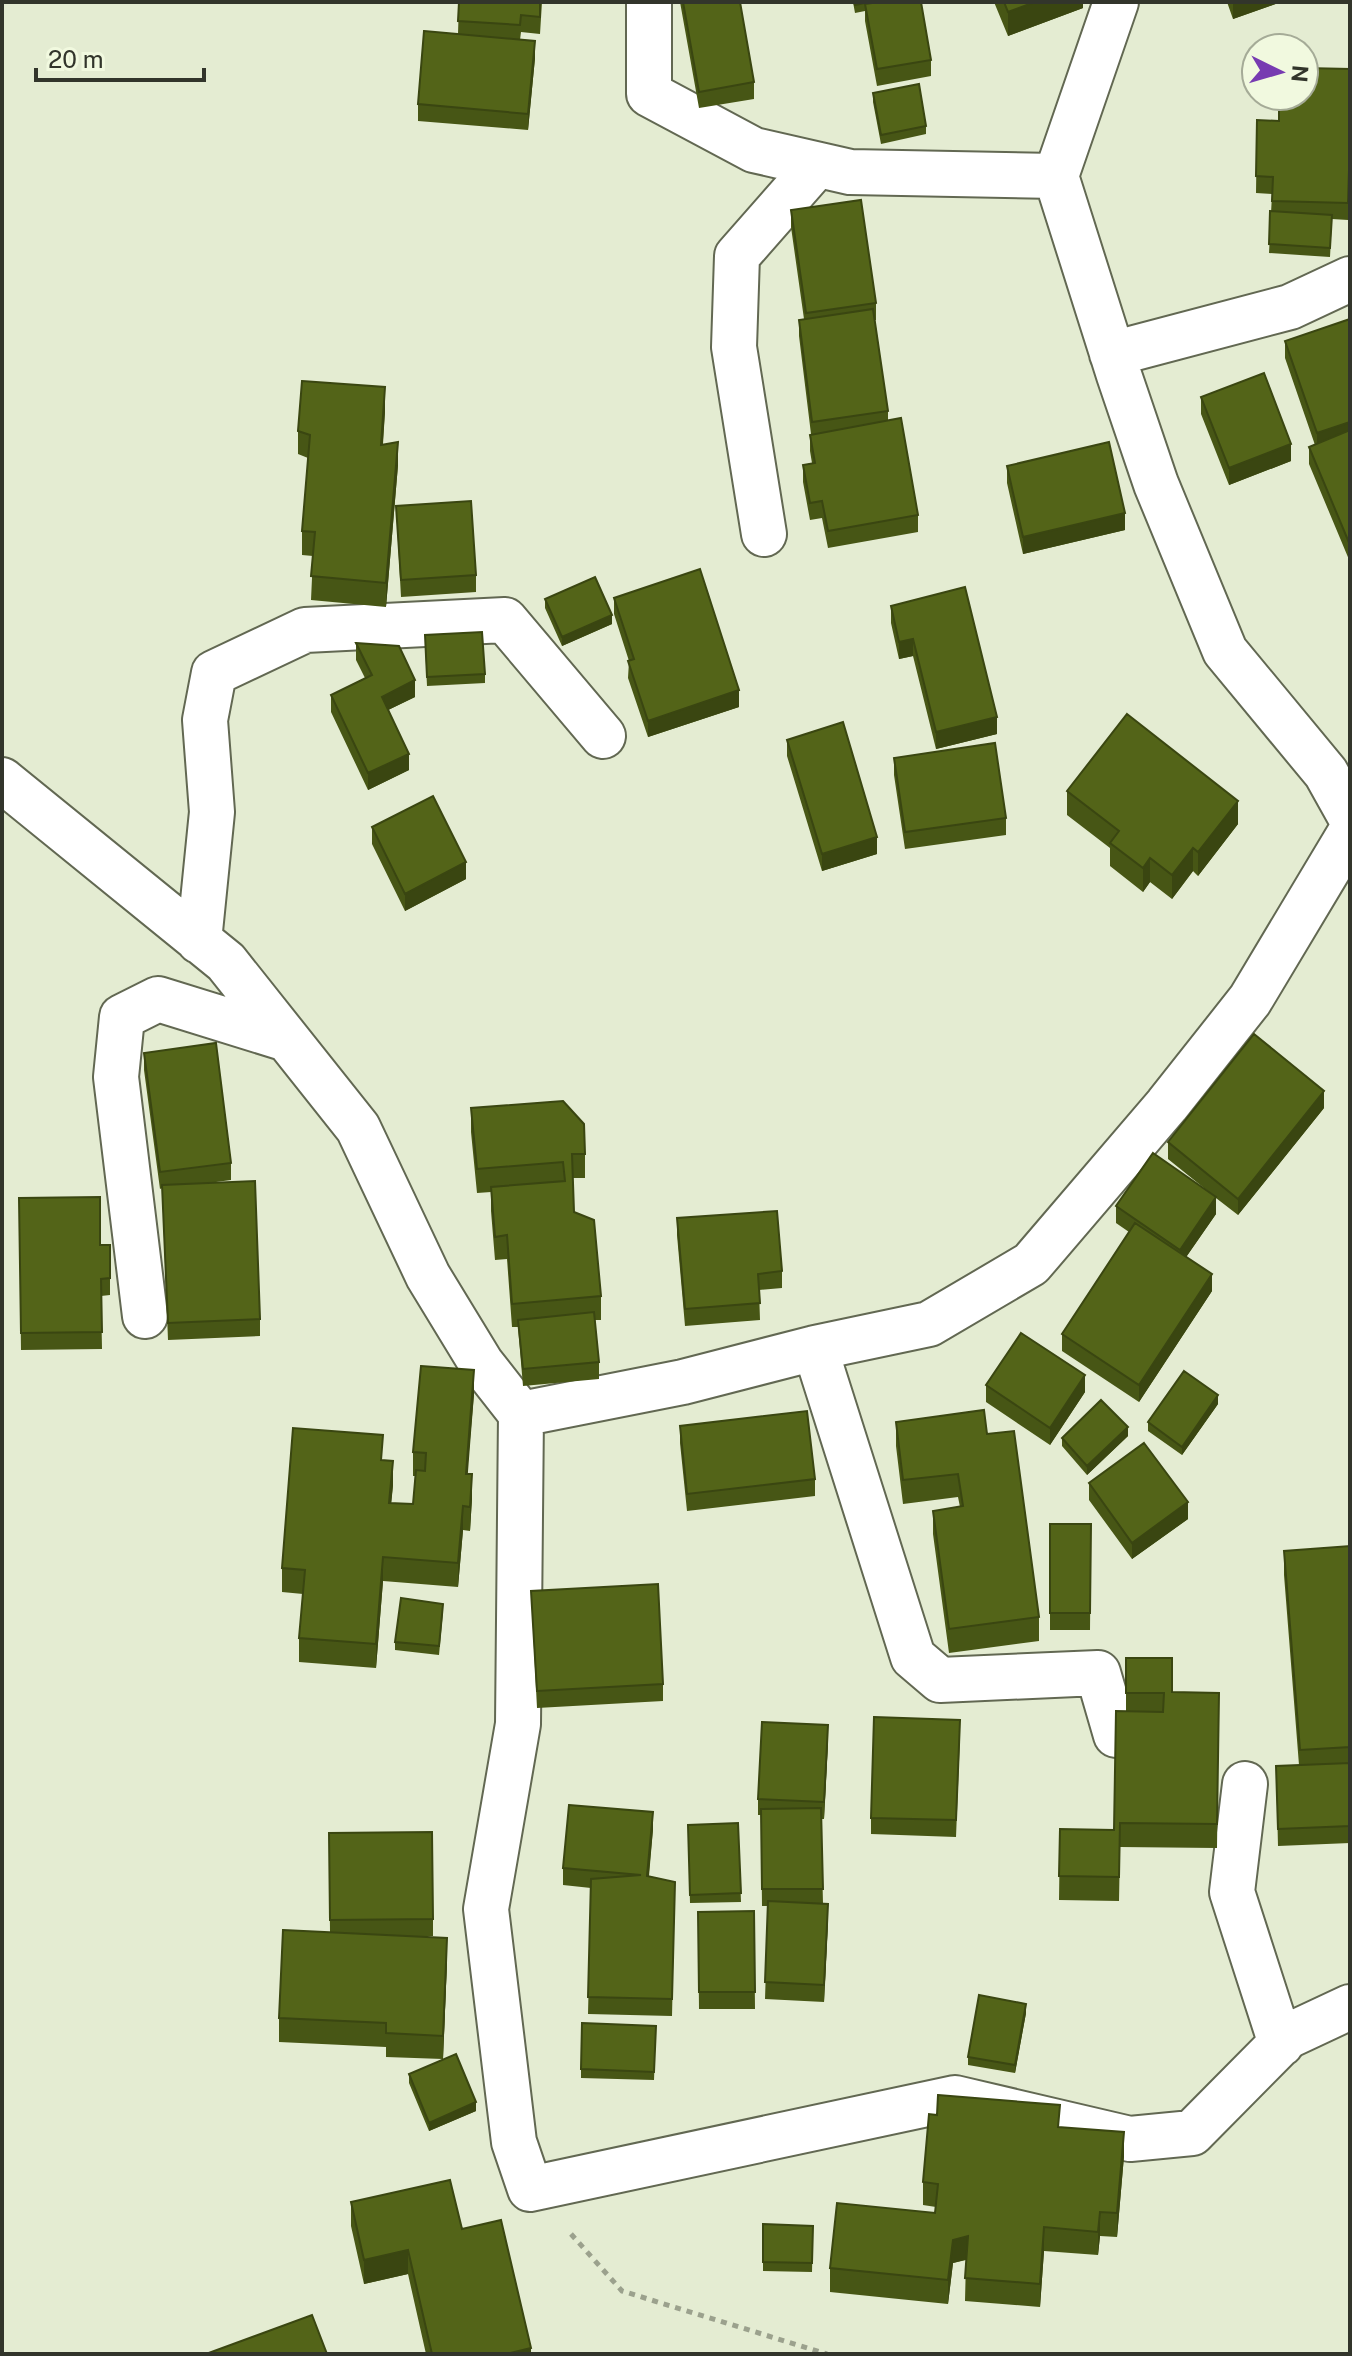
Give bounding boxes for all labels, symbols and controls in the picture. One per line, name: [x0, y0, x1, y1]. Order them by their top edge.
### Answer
scale bar: [36, 32, 204, 82]
north arrow: [1240, 32, 1320, 112]
text: 20 m: [48, 45, 104, 73]
text: N: [1286, 64, 1314, 83]

